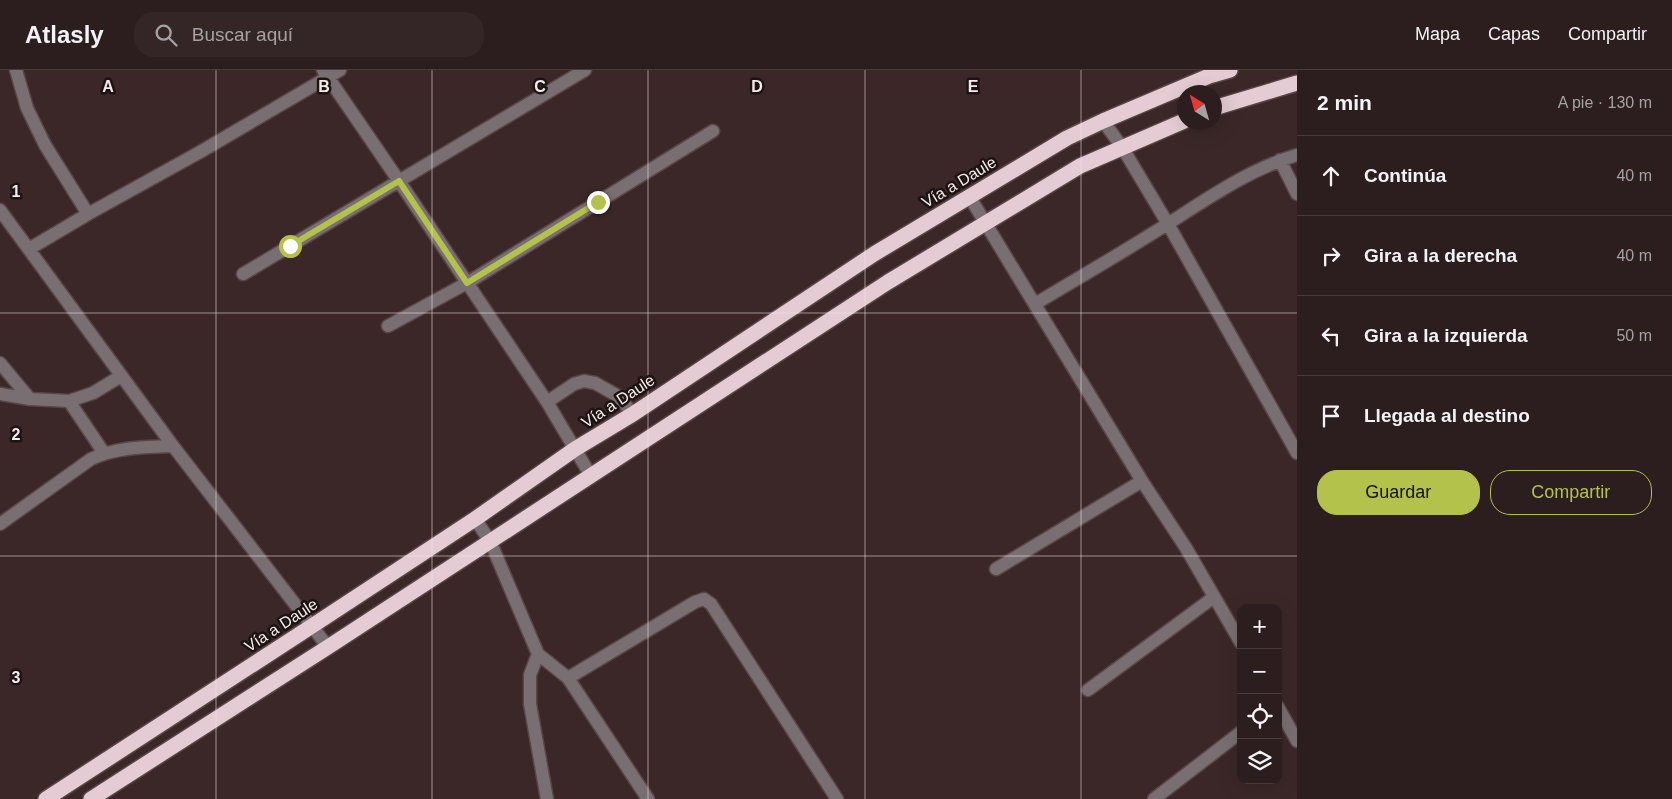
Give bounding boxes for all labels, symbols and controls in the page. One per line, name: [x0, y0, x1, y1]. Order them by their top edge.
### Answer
search box: [134, 12, 484, 57]
text: Atlasly: [25, 21, 104, 48]
icon: search: [152, 21, 180, 49]
text: Buscar aquí: [192, 24, 293, 45]
text: Mapa: [1415, 24, 1460, 44]
text: Capas: [1488, 24, 1540, 44]
text: Compartir: [1568, 24, 1647, 44]
text: A: [102, 78, 114, 95]
text: B: [318, 78, 330, 95]
text: C: [534, 78, 546, 95]
text: D: [751, 78, 763, 95]
text: E: [968, 78, 979, 95]
north arrow: [1177, 85, 1222, 130]
text: 2 min: [1317, 91, 1372, 114]
text: A pie · 130 m: [1558, 94, 1652, 111]
street label: Vía a Daule: [919, 153, 999, 211]
icon: ahead: [1317, 162, 1345, 190]
text: Continúa: [1364, 165, 1446, 186]
text: 40 m: [1616, 167, 1652, 184]
text: 1: [12, 183, 21, 200]
route end: [587, 191, 610, 214]
route start: [279, 235, 302, 258]
icon: right: [1317, 242, 1345, 270]
text: Gira a la derecha: [1364, 245, 1517, 266]
text: 40 m: [1616, 247, 1652, 264]
icon: left: [1317, 322, 1345, 350]
text: Gira a la izquierda: [1364, 325, 1528, 346]
text: 50 m: [1616, 327, 1652, 344]
street label: Vía a Daule: [578, 371, 658, 431]
icon: arrive: [1317, 402, 1345, 430]
text: Llegada al destino: [1364, 405, 1530, 426]
text: 2: [12, 426, 21, 443]
button: Guardar: [1317, 470, 1480, 515]
button: Compartir: [1490, 470, 1652, 515]
street label: Vía a Daule: [241, 595, 321, 655]
map controls: [1237, 604, 1282, 784]
button: +: [1237, 604, 1282, 649]
button: −: [1237, 649, 1282, 694]
text: 3: [12, 669, 21, 686]
button: locate: [1237, 694, 1282, 739]
button: layers: [1237, 739, 1282, 784]

